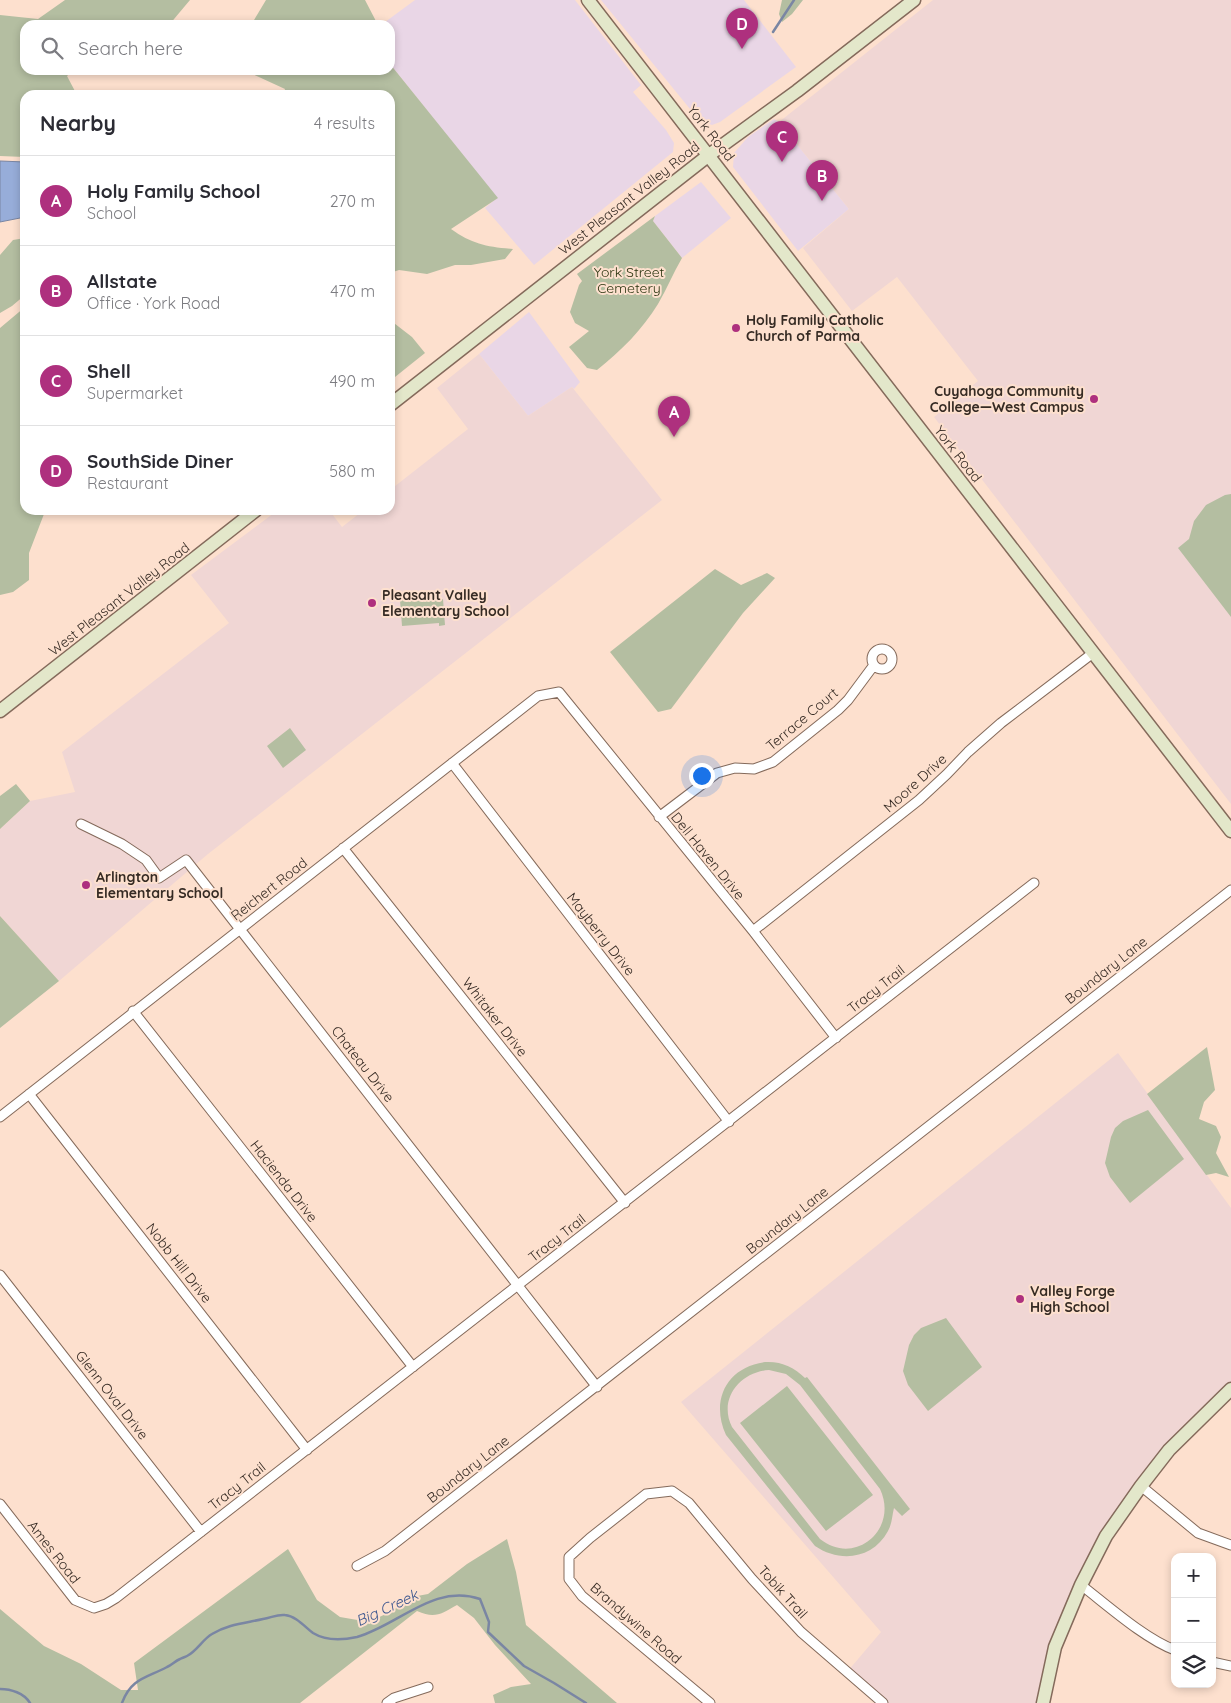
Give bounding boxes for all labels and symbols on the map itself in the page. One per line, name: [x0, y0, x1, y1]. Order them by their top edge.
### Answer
pin: D: [726, 8, 758, 49]
street label: York Road: [683, 101, 739, 165]
pin: C: [766, 121, 798, 162]
street label: West Pleasant Valley Road: [555, 137, 703, 259]
pin: B: [806, 160, 838, 201]
park label: York Street Cemetery: [594, 263, 665, 297]
place label: Holy Family Catholic Church of Parma: [746, 311, 883, 345]
marker: Holy Family Catholic Church of Parma: [730, 322, 742, 334]
place label: Cuyahoga Community College—West Campus: [930, 382, 1084, 416]
marker: Cuyahoga Community College—West Campus: [1088, 393, 1100, 405]
pin: A: [658, 396, 690, 437]
street label: York Road: [930, 422, 986, 486]
street label: West Pleasant Valley Road: [45, 538, 193, 660]
place label: Pleasant Valley Elementary School: [382, 586, 509, 620]
marker: Pleasant Valley Elementary School: [366, 597, 378, 609]
street label: Terrace Court: [762, 684, 842, 754]
street label: Moore Drive: [880, 750, 950, 816]
your location: [689, 763, 715, 789]
street label: Dell Haven Drive: [667, 809, 749, 904]
street label: Reichert Road: [227, 854, 311, 924]
place label: Arlington Elementary School: [96, 868, 223, 902]
marker: Arlington Elementary School: [80, 879, 92, 891]
street label: Mayberry Drive: [563, 889, 639, 979]
street label: Boundary Lane: [1061, 932, 1151, 1008]
street label: Tracy Trail: [844, 961, 908, 1017]
street label: Whitaker Drive: [458, 974, 532, 1060]
street label: Chateau Drive: [328, 1022, 398, 1106]
street label: Hacienda Drive: [246, 1136, 322, 1226]
street label: Boundary Lane: [742, 1182, 832, 1258]
street label: Tracy Trail: [525, 1210, 589, 1266]
street label: Nobb Hill Drive: [142, 1219, 216, 1307]
place label: Valley Forge High School: [1030, 1282, 1115, 1316]
marker: Valley Forge High School: [1014, 1293, 1026, 1305]
street label: Glenn Oval Drive: [72, 1347, 152, 1443]
street label: Boundary Lane: [423, 1431, 513, 1507]
street label: Tracy Trail: [205, 1458, 269, 1514]
street label: Ames Road: [24, 1517, 84, 1587]
street label: Tobik Trail: [754, 1562, 812, 1622]
street label: Brandywine Road: [587, 1578, 685, 1668]
water label: Big Creek: [353, 1584, 423, 1630]

